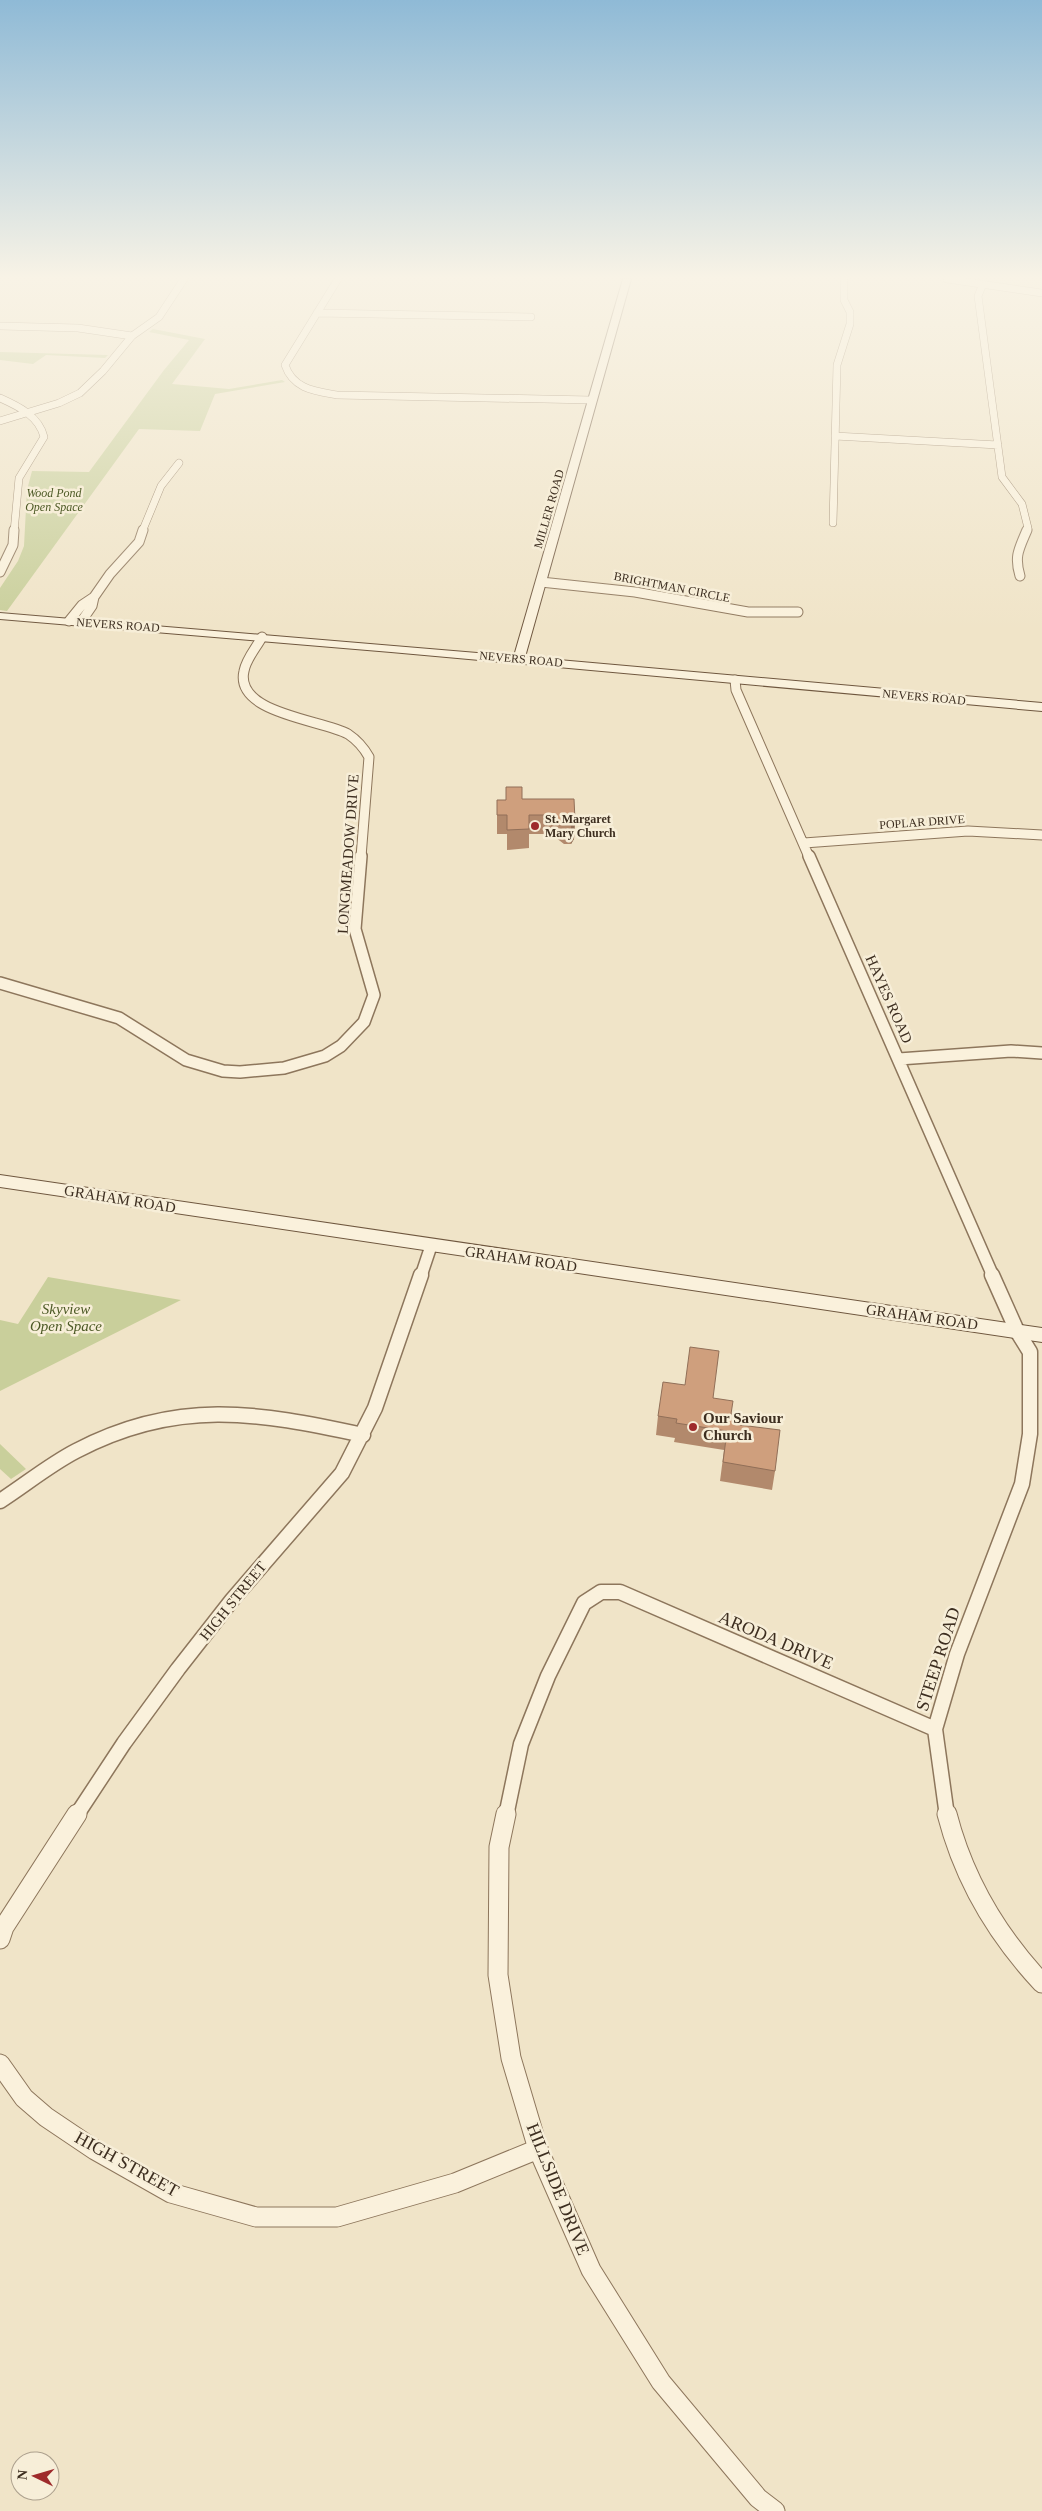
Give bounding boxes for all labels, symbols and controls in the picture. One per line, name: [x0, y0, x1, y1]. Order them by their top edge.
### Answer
street label: MILLER ROAD: [531, 468, 567, 550]
park label: Wood Pond Open Space: [25, 486, 83, 514]
street label: BRIGHTMAN CIRCLE: [613, 569, 731, 605]
street label: NEVERS ROAD: [76, 615, 161, 635]
street label: NEVERS ROAD: [479, 648, 564, 670]
street label: NEVERS ROAD: [882, 686, 967, 708]
street label: LONGMEADOW DRIVE: [334, 774, 362, 934]
place label: St. Margaret Mary Church: [545, 812, 616, 840]
street label: POPLAR DRIVE: [879, 812, 965, 832]
marker: St. Margaret Mary Church: [529, 820, 541, 832]
street label: HAYES ROAD: [862, 952, 916, 1046]
street label: GRAHAM ROAD: [63, 1182, 177, 1216]
street label: GRAHAM ROAD: [464, 1243, 578, 1275]
park label: Skyview Open Space: [30, 1301, 102, 1334]
street label: GRAHAM ROAD: [865, 1301, 979, 1333]
place label: Our Saviour Church: [703, 1410, 783, 1443]
marker: Our Saviour Church: [687, 1421, 699, 1433]
street label: HIGH STREET: [196, 1559, 270, 1643]
street label: STEEP ROAD: [912, 1605, 964, 1713]
street label: ARODA DRIVE: [716, 1607, 836, 1673]
street label: HILLSIDE DRIVE: [522, 2120, 594, 2258]
street label: HIGH STREET: [72, 2127, 182, 2201]
north arrow: [10, 2451, 60, 2501]
text: N: [15, 2469, 30, 2481]

